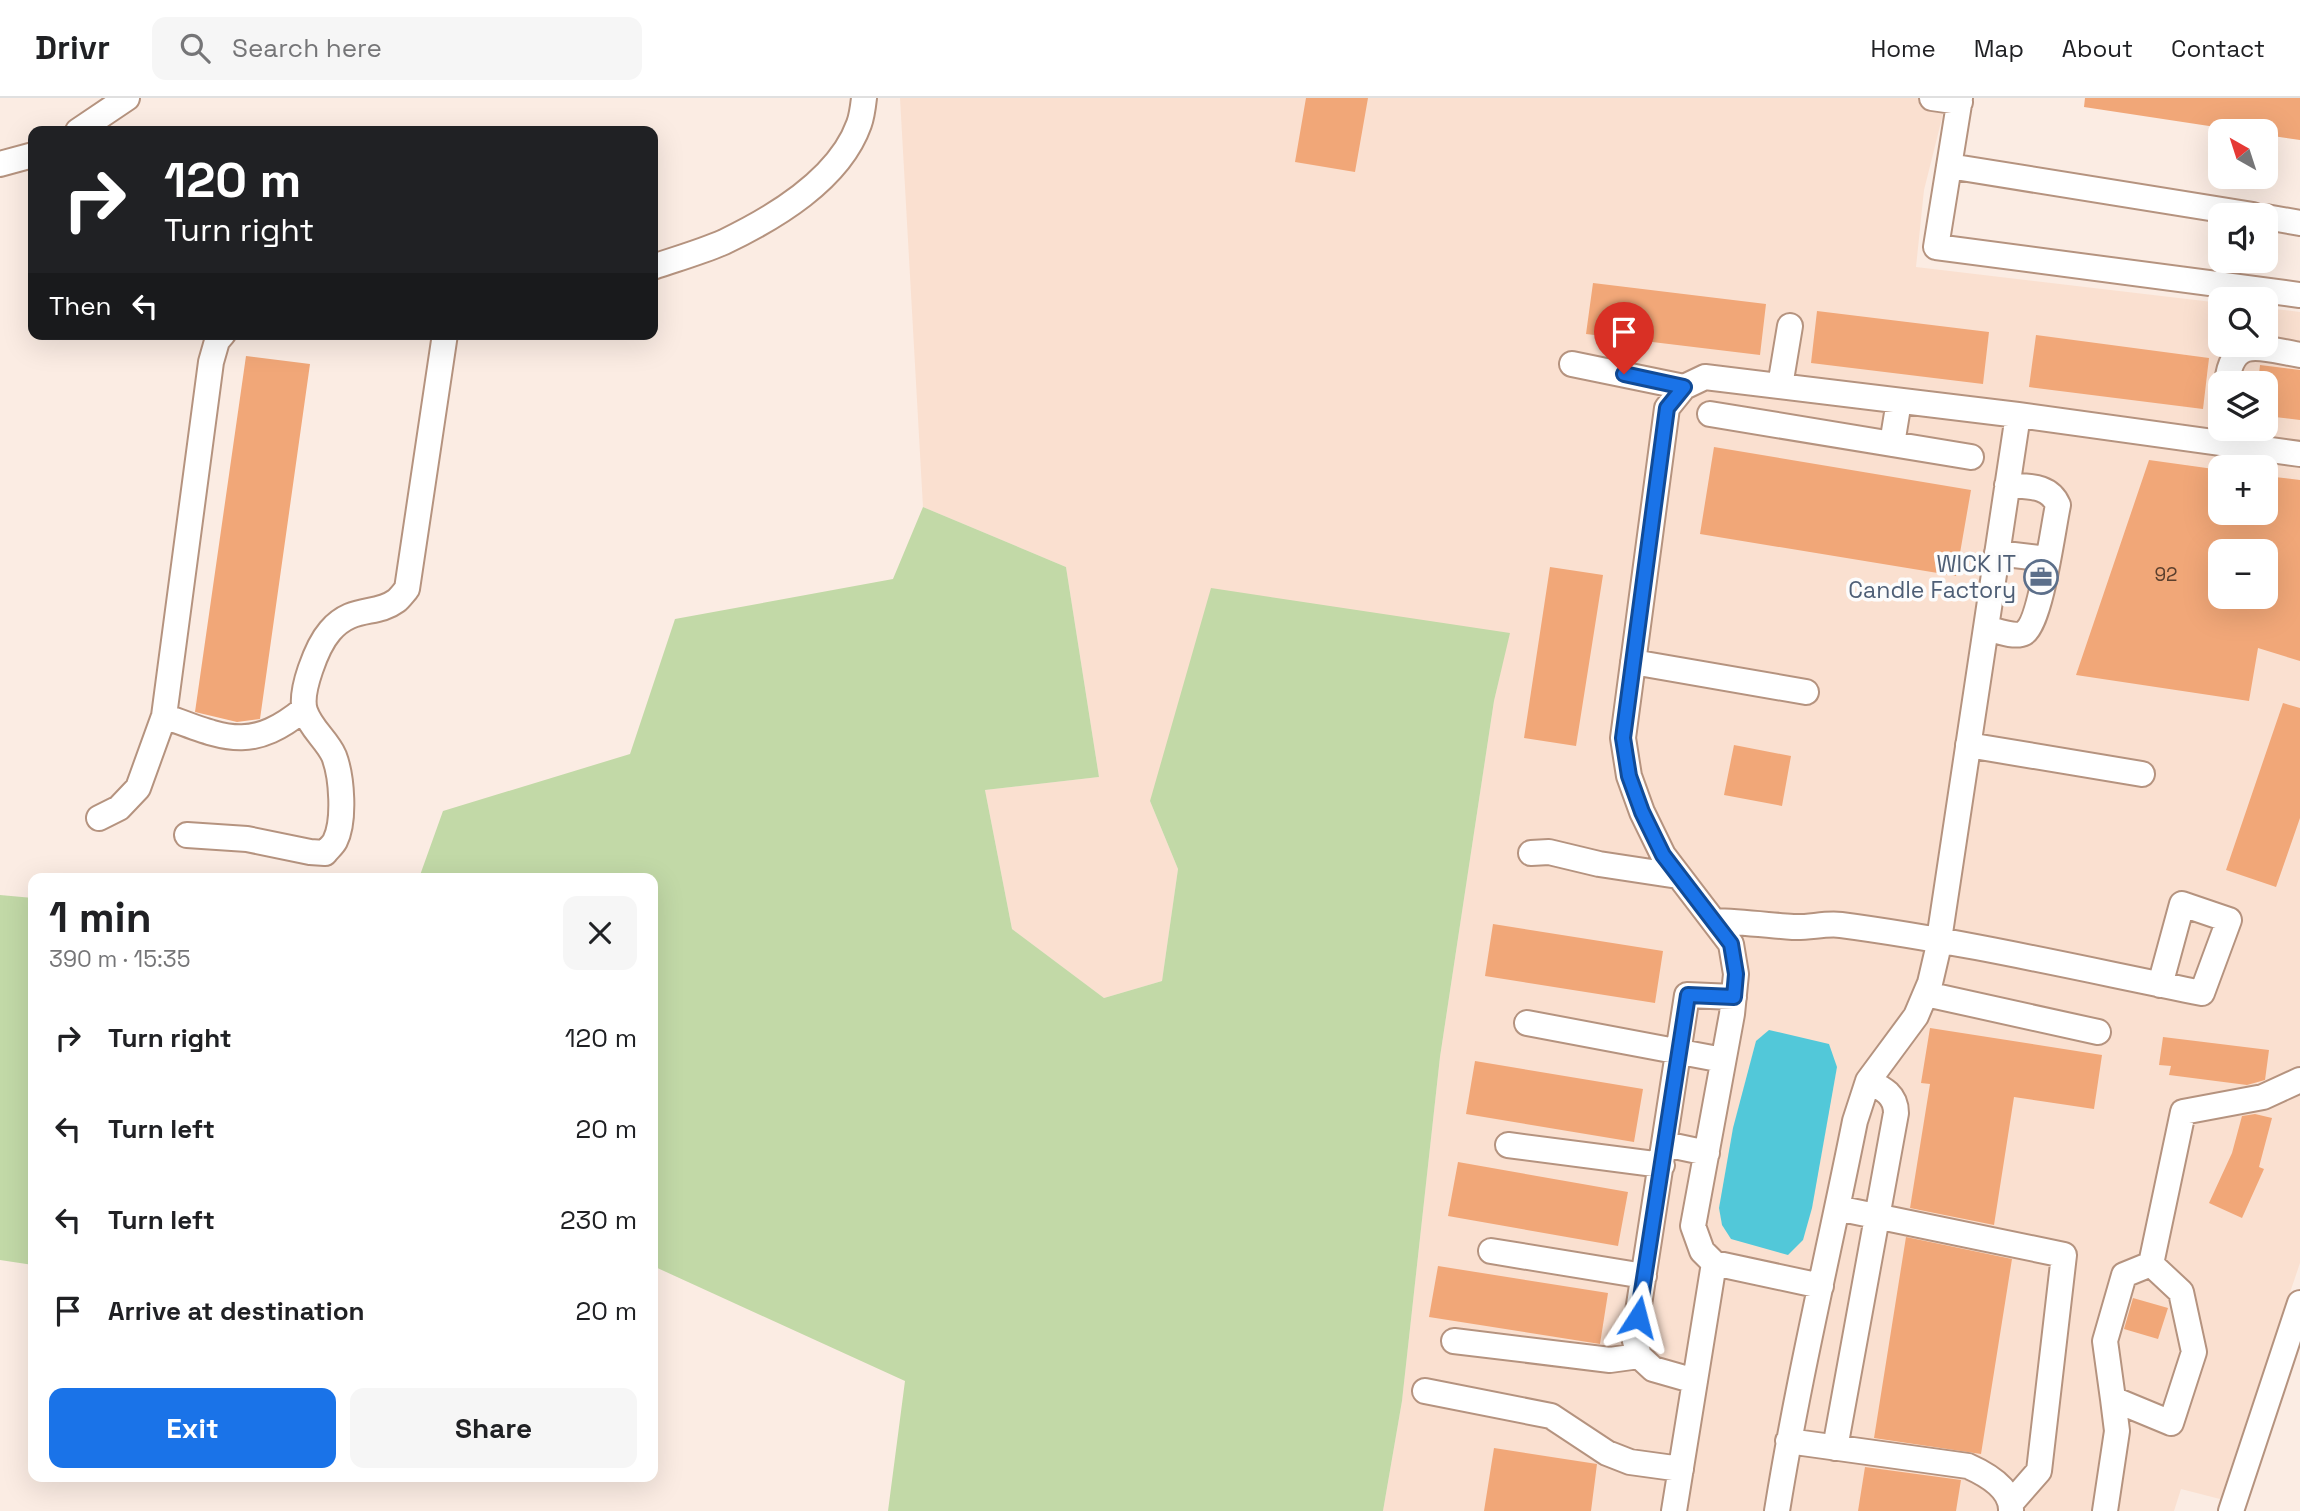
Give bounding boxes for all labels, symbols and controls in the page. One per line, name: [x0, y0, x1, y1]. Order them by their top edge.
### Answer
search box: [152, 17, 642, 80]
text: Drivr: [35, 27, 110, 69]
icon: search: [176, 29, 214, 67]
text: Search here: [232, 31, 382, 65]
text: Home: [1870, 33, 1936, 64]
text: Map: [1974, 33, 2024, 64]
text: About: [2062, 33, 2133, 64]
text: Contact: [2171, 33, 2265, 64]
north arrow: [2208, 119, 2278, 189]
map controls: [2208, 119, 2278, 609]
text: 120 m: [164, 149, 301, 211]
icon: right: [49, 154, 140, 245]
button: sound: [2208, 203, 2278, 273]
text: Turn right: [164, 210, 314, 250]
icon: left: [126, 287, 164, 325]
button: search: [2208, 287, 2278, 357]
text: Then: [49, 289, 112, 323]
pin: [1594, 302, 1654, 374]
icon: arrive: [1605, 313, 1643, 351]
button: layers: [2208, 371, 2278, 441]
button: +: [2208, 455, 2278, 525]
button: −: [2208, 539, 2278, 609]
place label: WICK IT Candle Factory: [1848, 549, 2016, 605]
office icon: WICK IT Candle Factory: [2022, 558, 2060, 596]
house number: 92: [2154, 562, 2178, 587]
text: 1 min: [49, 891, 152, 944]
button: close: [563, 896, 637, 970]
text: 390 m · 15:35: [49, 944, 190, 974]
icon: right: [49, 1019, 87, 1057]
text: Turn right: [108, 1021, 232, 1055]
text: 120 m: [565, 1021, 637, 1055]
icon: left: [49, 1110, 87, 1148]
text: Turn left: [108, 1112, 215, 1146]
text: 20 m: [576, 1112, 637, 1146]
icon: left: [49, 1201, 87, 1239]
text: Turn left: [108, 1203, 215, 1237]
text: 230 m: [560, 1203, 637, 1237]
position arrow: [1601, 1280, 1675, 1354]
icon: arrive: [49, 1292, 87, 1330]
text: Arrive at destination: [108, 1294, 365, 1328]
text: 20 m: [576, 1294, 637, 1328]
button: Exit: [49, 1388, 336, 1468]
button: Share: [350, 1388, 637, 1468]

